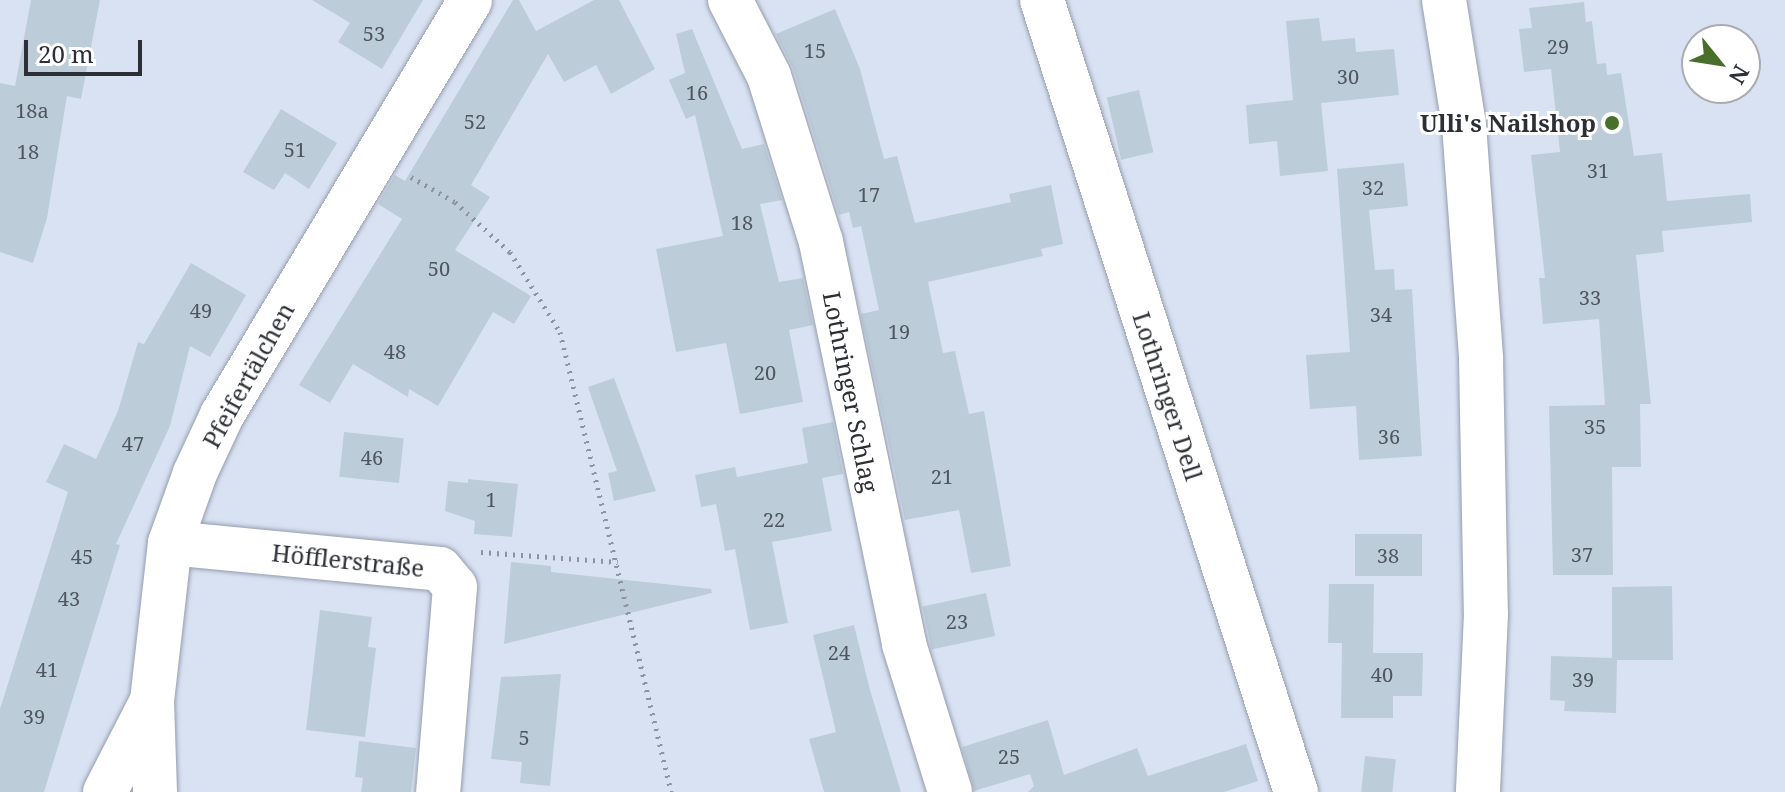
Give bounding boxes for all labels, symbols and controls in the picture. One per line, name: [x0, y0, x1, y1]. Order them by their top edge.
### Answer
house number: 53: [363, 21, 385, 45]
scale bar: [28, 24, 146, 74]
north arrow: [1681, 24, 1761, 104]
house number: 29: [1547, 34, 1569, 58]
text: 20 m: [38, 37, 94, 70]
house number: 15: [804, 38, 826, 62]
text: N: [1723, 60, 1757, 90]
house number: 30: [1337, 64, 1359, 88]
house number: 16: [686, 80, 708, 104]
house number: 18a: [15, 98, 49, 122]
house number: 52: [464, 109, 486, 133]
place label: Ulli's Nailshop: [1420, 109, 1596, 137]
marker: Ulli's Nailshop: [1603, 114, 1621, 132]
house number: 51: [284, 137, 306, 161]
house number: 18: [17, 139, 39, 163]
house number: 31: [1587, 158, 1609, 182]
house number: 32: [1362, 175, 1384, 199]
house number: 17: [858, 182, 880, 206]
house number: 18: [731, 210, 753, 234]
house number: 50: [428, 256, 450, 280]
house number: 33: [1579, 285, 1601, 309]
street label: Lothringer Schlag: [817, 289, 885, 495]
street label: Pfeifertälchen: [196, 297, 300, 453]
house number: 49: [190, 298, 212, 322]
house number: 34: [1370, 302, 1392, 326]
street label: Lothringer Dell: [1127, 308, 1209, 484]
house number: 19: [888, 319, 910, 343]
house number: 48: [384, 339, 406, 363]
house number: 20: [754, 360, 776, 384]
house number: 35: [1584, 414, 1606, 438]
house number: 36: [1378, 424, 1400, 448]
house number: 47: [122, 431, 144, 455]
house number: 46: [361, 445, 383, 469]
house number: 21: [931, 464, 953, 488]
house number: 1: [485, 487, 497, 511]
house number: 22: [763, 507, 785, 531]
street label: Höfflerstraße: [270, 538, 426, 582]
house number: 37: [1571, 542, 1593, 566]
house number: 38: [1377, 543, 1399, 567]
house number: 45: [71, 544, 93, 568]
house number: 43: [58, 586, 80, 610]
house number: 23: [946, 609, 968, 633]
house number: 24: [828, 640, 850, 664]
house number: 41: [36, 657, 58, 681]
house number: 40: [1371, 662, 1393, 686]
house number: 39: [1572, 667, 1594, 691]
house number: 39: [23, 704, 45, 728]
house number: 5: [518, 725, 530, 749]
house number: 25: [998, 744, 1020, 768]

